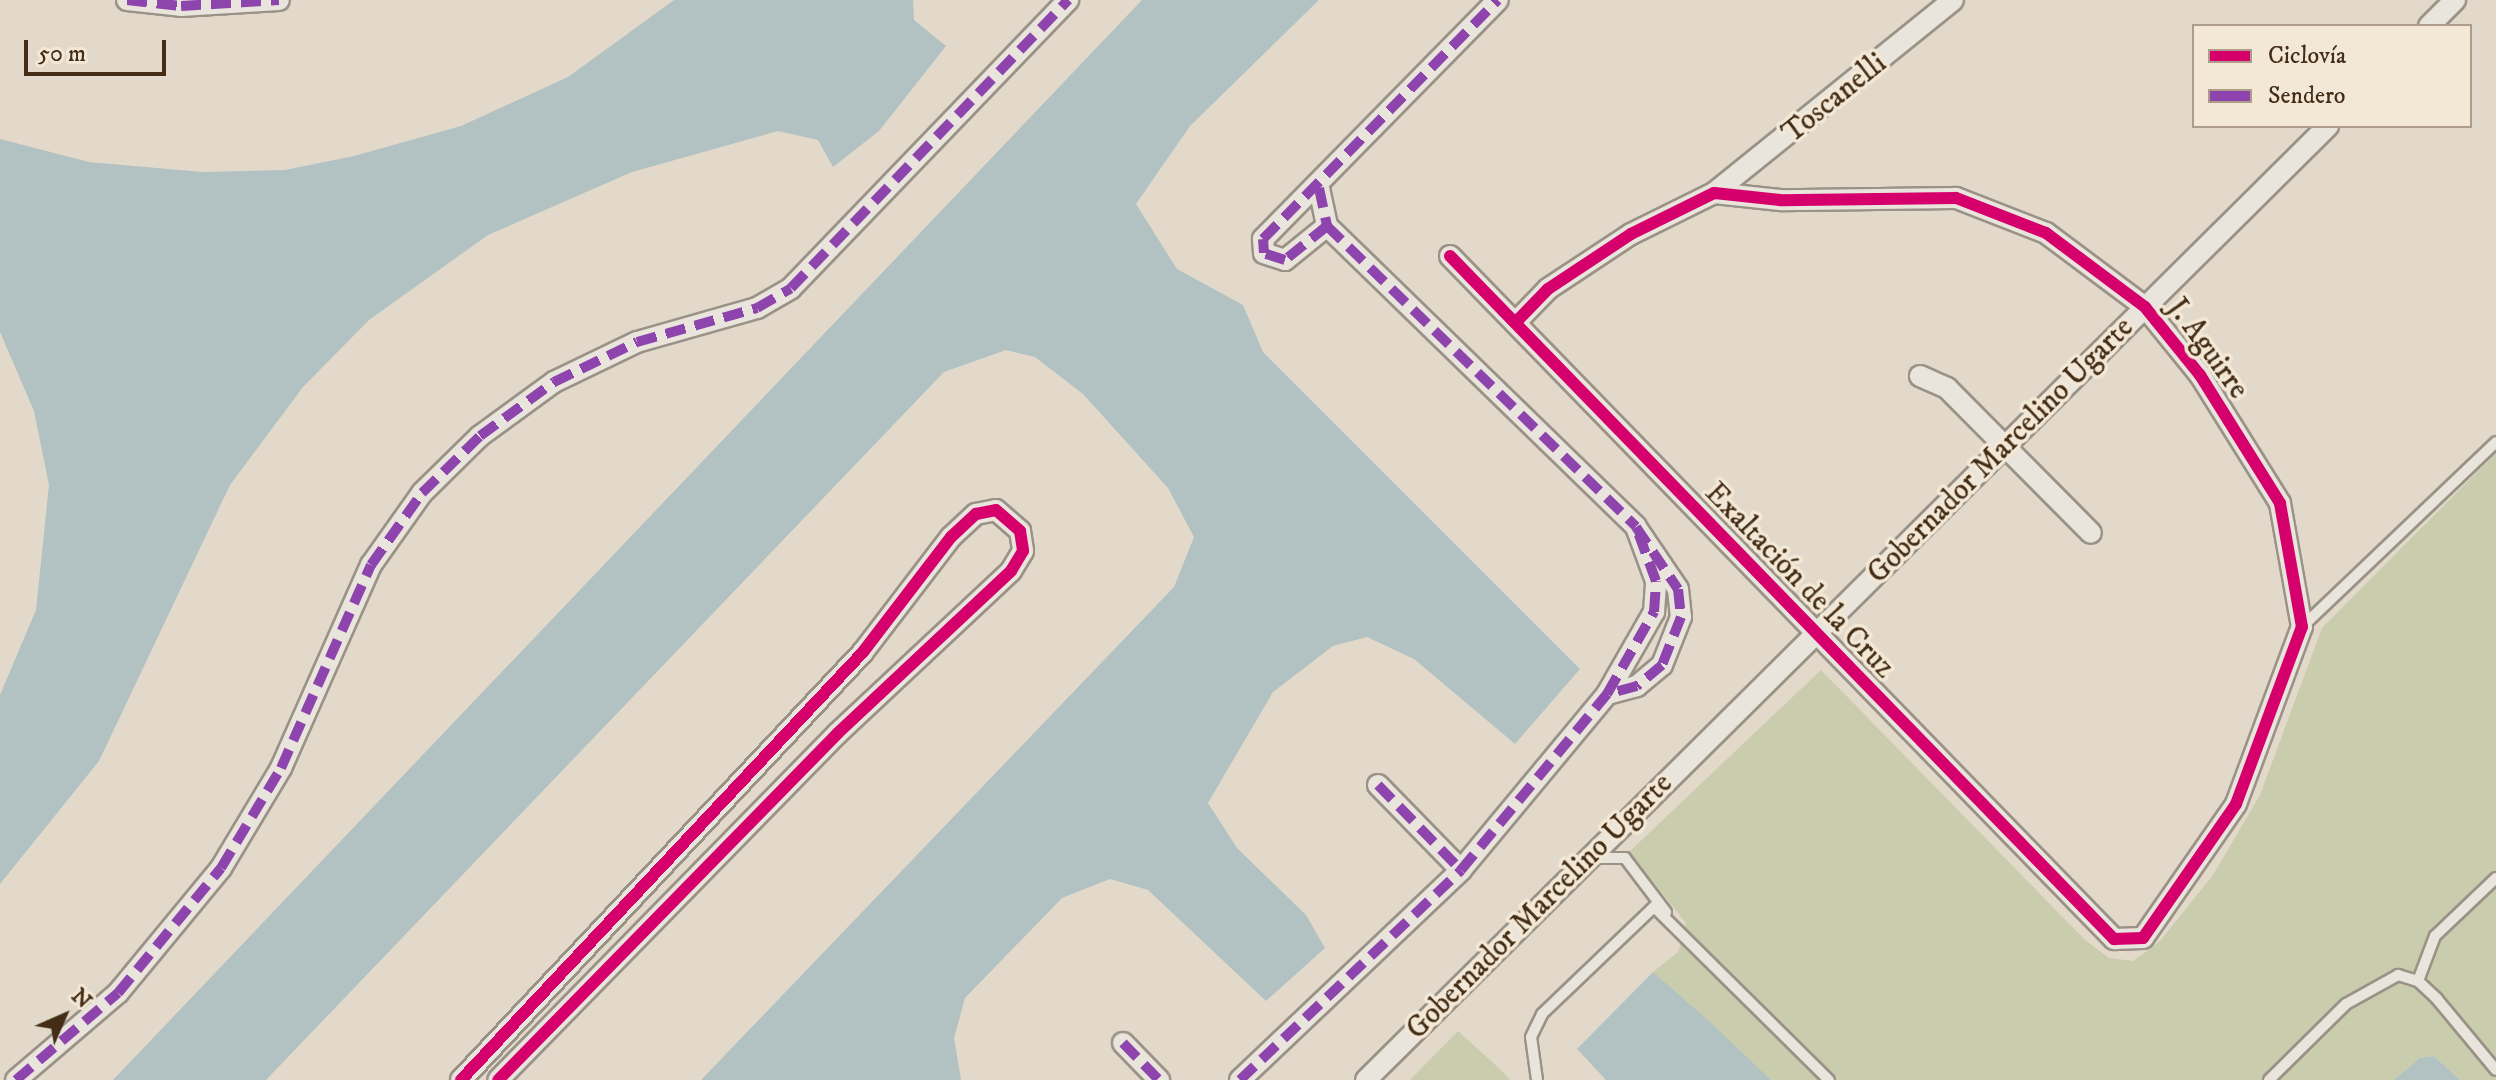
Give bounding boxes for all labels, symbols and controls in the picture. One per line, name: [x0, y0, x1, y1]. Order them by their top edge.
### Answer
scale bar: [28, 24, 170, 74]
legend: [2192, 24, 2472, 128]
text: 50 m: [38, 39, 86, 69]
text: Ciclovía: [2268, 41, 2346, 71]
street label: Toscanelli: [1776, 46, 1894, 152]
text: Sendero: [2268, 81, 2346, 111]
street label: J. Aguirre: [2158, 292, 2256, 406]
street label: Gobernador Marcelino Ugarte: [1860, 310, 2142, 592]
street label: Exaltación de la Cruz: [1697, 476, 1901, 686]
street label: Gobernador Marcelino Ugarte: [1399, 766, 1681, 1048]
north arrow: [24, 976, 104, 1056]
text: N: [65, 983, 97, 1015]

